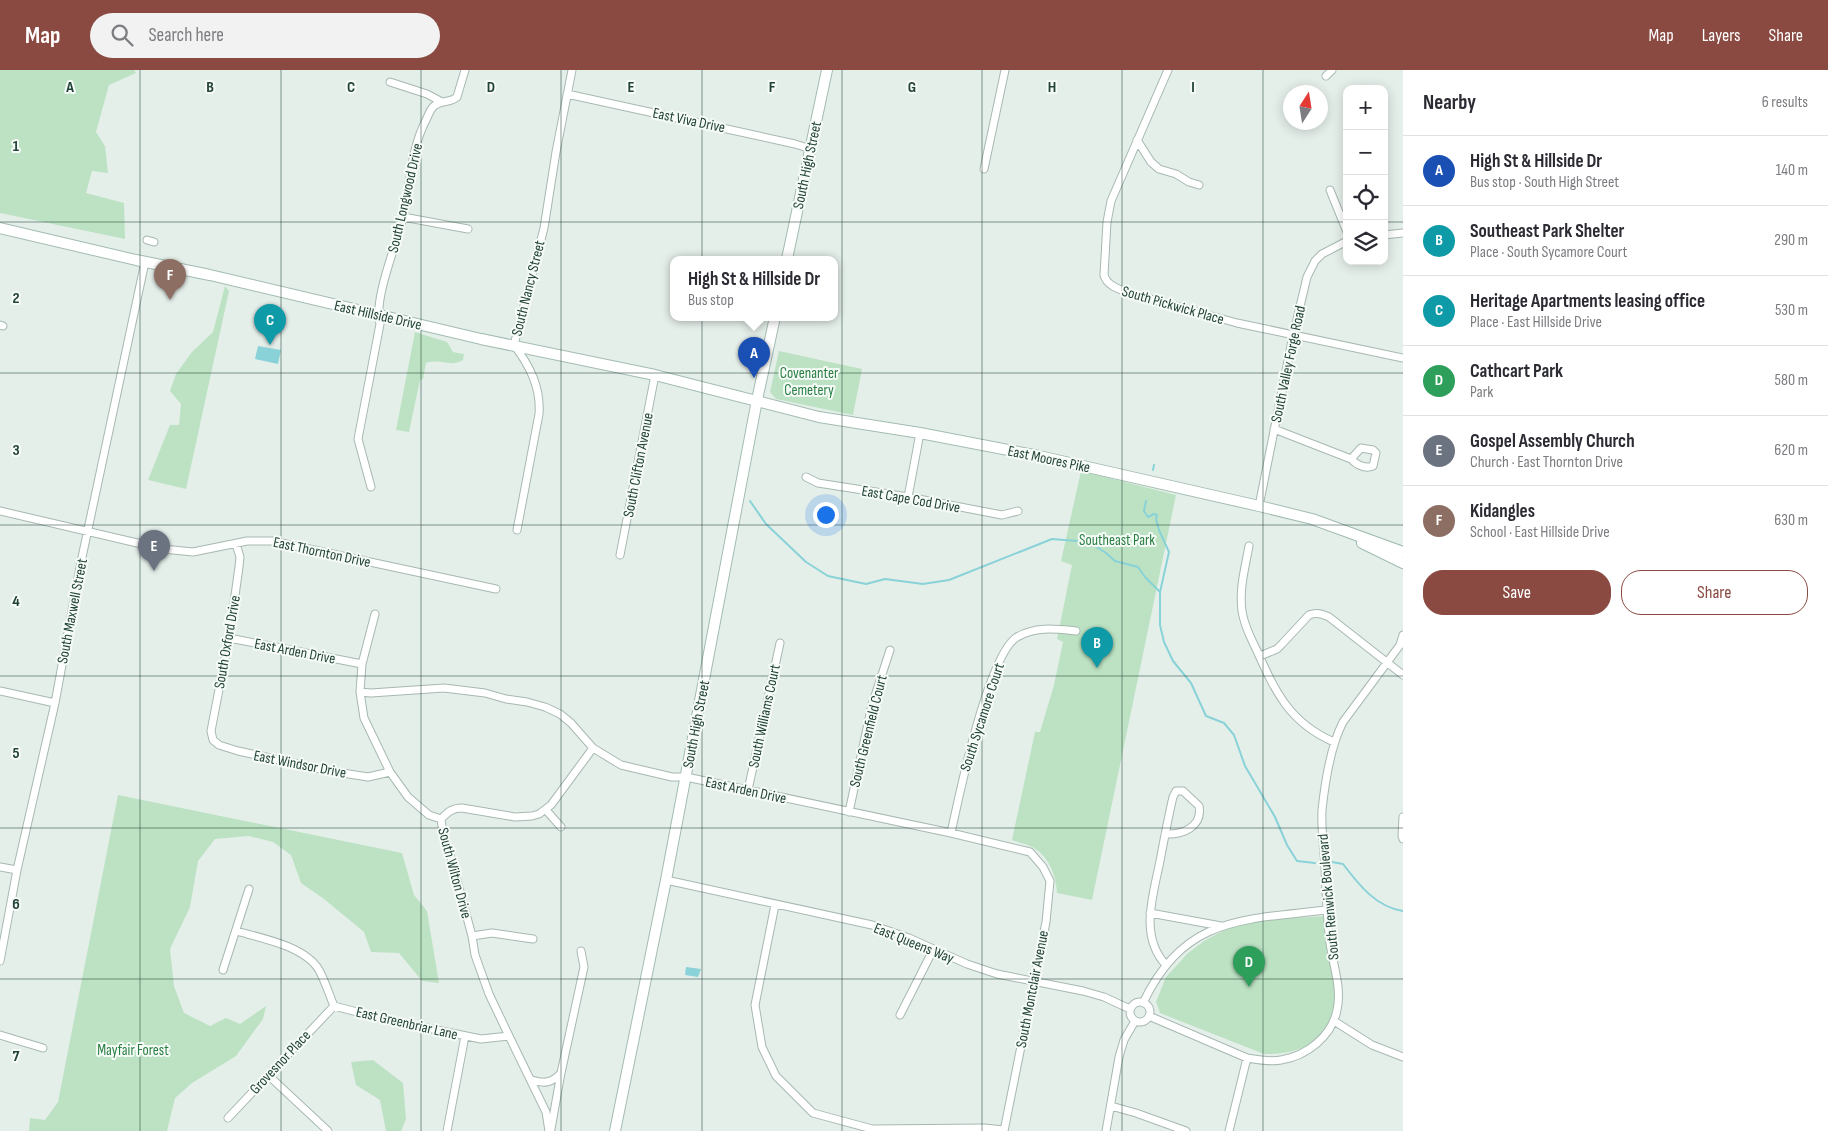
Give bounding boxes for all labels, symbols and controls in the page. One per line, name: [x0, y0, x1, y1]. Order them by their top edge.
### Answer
search box: [90, 13, 440, 58]
text: Map: [25, 21, 60, 50]
icon: search: [108, 21, 136, 49]
text: Search here: [148, 24, 224, 47]
text: Map: [1649, 25, 1674, 46]
text: Layers: [1702, 25, 1741, 46]
text: Share: [1769, 25, 1803, 46]
text: A: [65, 78, 74, 97]
text: B: [206, 78, 214, 97]
text: C: [347, 78, 355, 97]
text: D: [487, 78, 495, 97]
text: E: [628, 78, 635, 97]
text: F: [769, 78, 776, 97]
text: G: [908, 78, 916, 97]
text: H: [1048, 78, 1056, 97]
text: I: [1191, 78, 1195, 97]
north arrow: [1283, 85, 1328, 130]
map controls: [1343, 85, 1388, 265]
button: +: [1343, 85, 1388, 130]
text: Nearby: [1423, 90, 1476, 115]
text: 6 results: [1762, 93, 1808, 112]
street label: East Viva Drive: [651, 104, 727, 137]
street label: South High Street: [789, 119, 826, 211]
button: −: [1343, 130, 1388, 175]
text: 1: [13, 137, 20, 156]
street label: South Longwood Drive: [384, 141, 427, 255]
text: High St & Hillside Dr: [1470, 150, 1602, 173]
text: A: [1435, 161, 1443, 180]
text: 140 m: [1776, 161, 1808, 180]
text: Bus stop · South High Street: [1470, 173, 1619, 192]
button: locate: [1343, 175, 1388, 220]
button: layers: [1343, 220, 1388, 265]
text: Southeast Park Shelter: [1470, 220, 1624, 243]
text: B: [1435, 231, 1443, 250]
text: 290 m: [1774, 231, 1808, 250]
street label: South Nancy Street: [507, 238, 550, 338]
text: Place · South Sycamore Court: [1470, 243, 1627, 262]
popup: [670, 256, 838, 321]
pin: F: [154, 259, 186, 300]
text: High St & Hillside Dr: [688, 268, 820, 291]
street label: South Pickwick Place: [1120, 282, 1226, 329]
text: 2: [12, 289, 20, 308]
text: Heritage Apartments leasing office: [1470, 290, 1705, 313]
text: Bus stop: [688, 291, 734, 310]
street label: East Hillside Drive: [332, 296, 423, 335]
text: C: [1435, 301, 1443, 320]
text: 530 m: [1775, 301, 1808, 320]
pin: C: [254, 304, 286, 345]
street label: South Valley Forge Road: [1267, 304, 1310, 424]
text: Place · East Hillside Drive: [1470, 313, 1602, 332]
pin: A: [738, 337, 770, 378]
text: Cathcart Park: [1470, 360, 1563, 383]
park label: Covenanter Cemetery: [780, 364, 839, 400]
text: D: [1435, 371, 1443, 390]
text: 580 m: [1775, 371, 1808, 390]
text: Park: [1470, 383, 1493, 402]
street label: South Clifton Avenue: [619, 411, 658, 519]
text: Gospel Assembly Church: [1470, 430, 1635, 453]
text: 3: [12, 441, 20, 460]
street label: East Moores Pike: [1006, 441, 1092, 478]
text: E: [1436, 441, 1442, 460]
text: 620 m: [1774, 441, 1808, 460]
text: Church · East Thornton Drive: [1470, 453, 1623, 472]
street label: East Cape Cod Drive: [860, 481, 962, 518]
text: Kidangles: [1470, 500, 1535, 523]
your location: [813, 502, 839, 528]
text: F: [1436, 511, 1442, 530]
text: 630 m: [1774, 511, 1808, 530]
text: School · East Hillside Drive: [1470, 523, 1610, 542]
pin: E: [138, 530, 170, 571]
park label: Southeast Park: [1079, 531, 1155, 550]
street label: East Thornton Drive: [271, 533, 372, 572]
street label: South Maxwell Street: [53, 557, 92, 665]
button: Save: [1423, 570, 1611, 615]
button: Share: [1621, 570, 1808, 615]
text: 4: [12, 592, 20, 611]
street label: South Oxford Drive: [210, 594, 245, 690]
pin: B: [1081, 627, 1113, 668]
street label: East Arden Drive: [253, 634, 337, 669]
street label: South Sycamore Court: [956, 660, 1009, 774]
street label: South Williams Court: [744, 662, 785, 770]
street label: South Greenfield Court: [845, 673, 892, 789]
street label: South High Street: [679, 678, 714, 770]
text: 5: [12, 744, 20, 763]
street label: East Windsor Drive: [252, 746, 348, 783]
street label: East Arden Drive: [704, 773, 788, 808]
street label: South Wilton Drive: [433, 826, 476, 921]
street label: South Renwick Boulevard: [1314, 833, 1343, 961]
text: 6: [12, 895, 20, 914]
street label: East Queens Way: [871, 919, 957, 968]
street label: South Montclair Avenue: [1012, 929, 1053, 1049]
pin: D: [1233, 946, 1265, 987]
street label: East Greenbriar Lane: [354, 1003, 460, 1044]
street label: Grovesnor Place: [246, 1026, 315, 1098]
park label: Mayfair Forest: [97, 1041, 169, 1060]
text: 7: [13, 1047, 20, 1066]

